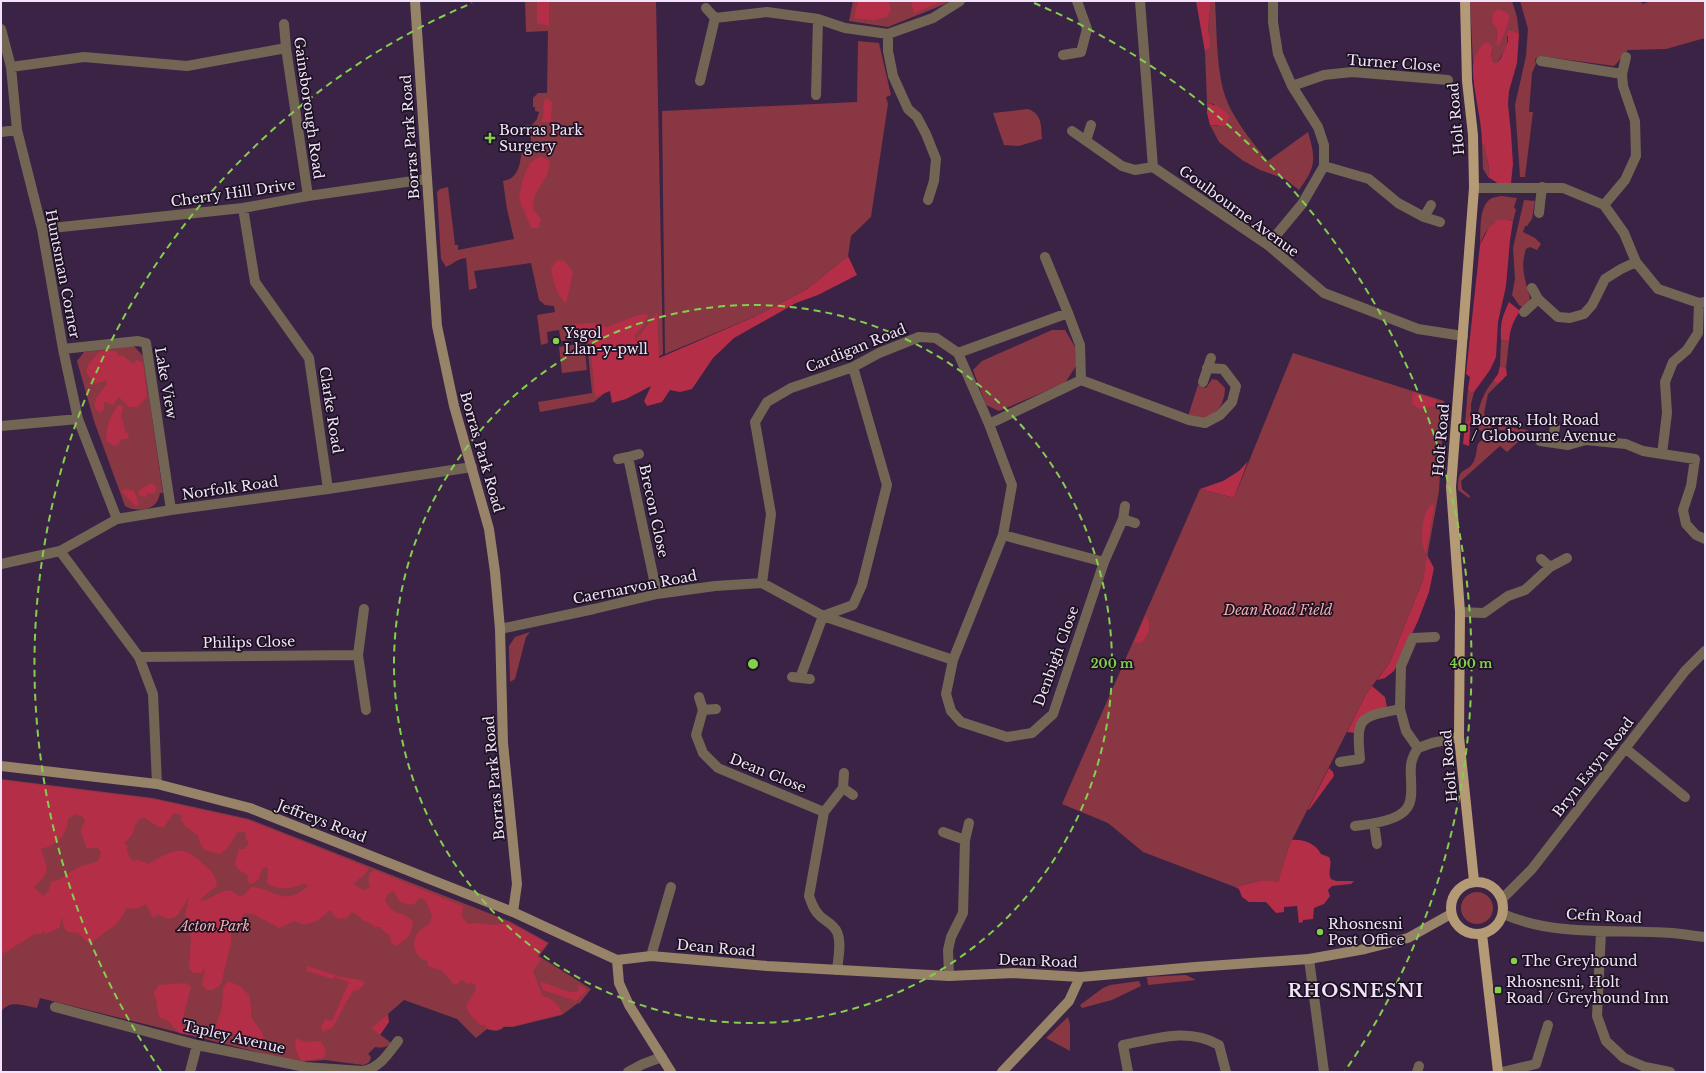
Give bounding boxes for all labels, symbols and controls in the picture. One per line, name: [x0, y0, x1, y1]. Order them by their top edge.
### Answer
street label: Gainsborough Road: [290, 36, 328, 181]
street label: Turner Close: [1347, 51, 1441, 75]
street label: Borras Park Road: [397, 73, 423, 200]
street label: Holt Road: [1444, 81, 1468, 156]
place label: Borras Park Surgery: [499, 121, 583, 155]
marker: Borras Park Surgery: [484, 132, 496, 144]
street label: Goulbourne Avenue: [1175, 161, 1303, 261]
street label: Cherry Hill Drive: [170, 175, 296, 211]
street label: Huntsman Corner: [42, 208, 84, 340]
street label: Cardigan Road: [803, 319, 909, 376]
place label: Ysgol Llan-y-pwll: [563, 324, 648, 358]
marker: Ysgol Llan-y-pwll: [551, 336, 561, 346]
street label: Lake View: [151, 346, 181, 421]
street label: Clarke Road: [315, 365, 347, 455]
street label: Borras Park Road: [456, 389, 508, 515]
street label: Holt Road: [1429, 402, 1453, 477]
place label: Borras, Holt Road / Globourne Avenue: [1471, 411, 1616, 445]
marker: Borras, Holt Road / Globourne Avenue: [1458, 423, 1468, 433]
street label: Brecon Close: [635, 463, 673, 559]
street label: Norfolk Road: [181, 472, 280, 504]
street label: Caernarvon Road: [571, 566, 699, 608]
park label: Dean Road Field: [1223, 601, 1333, 619]
street label: Denbigh Close: [1030, 603, 1082, 709]
street label: Philips Close: [203, 632, 295, 652]
text: 200 m: [1091, 656, 1134, 671]
text: 400 m: [1450, 656, 1493, 671]
centre of rings: [746, 657, 760, 671]
street label: Bryn Estyn Road: [1548, 713, 1638, 820]
street label: Borras Park Road: [480, 714, 508, 841]
street label: Holt Road: [1437, 728, 1461, 803]
street label: Dean Close: [727, 749, 809, 797]
street label: Jeffreys Road: [273, 795, 370, 846]
street label: Cefn Road: [1566, 905, 1643, 927]
place label: Rhosnesni Post Office: [1328, 915, 1404, 949]
park label: Acton Park: [176, 917, 250, 935]
marker: Rhosnesni Post Office: [1315, 927, 1325, 937]
street label: Dean Road: [676, 936, 757, 960]
street label: Dean Road: [998, 951, 1078, 971]
place label: The Greyhound: [1522, 952, 1638, 970]
marker: The Greyhound: [1509, 956, 1519, 966]
place label: Rhosnesni, Holt Road / Greyhound Inn: [1506, 973, 1669, 1007]
district label: RHOSNESNI: [1288, 980, 1424, 1002]
marker: Rhosnesni, Holt Road / Greyhound Inn: [1493, 985, 1503, 995]
street label: Tapley Avenue: [181, 1016, 287, 1058]

